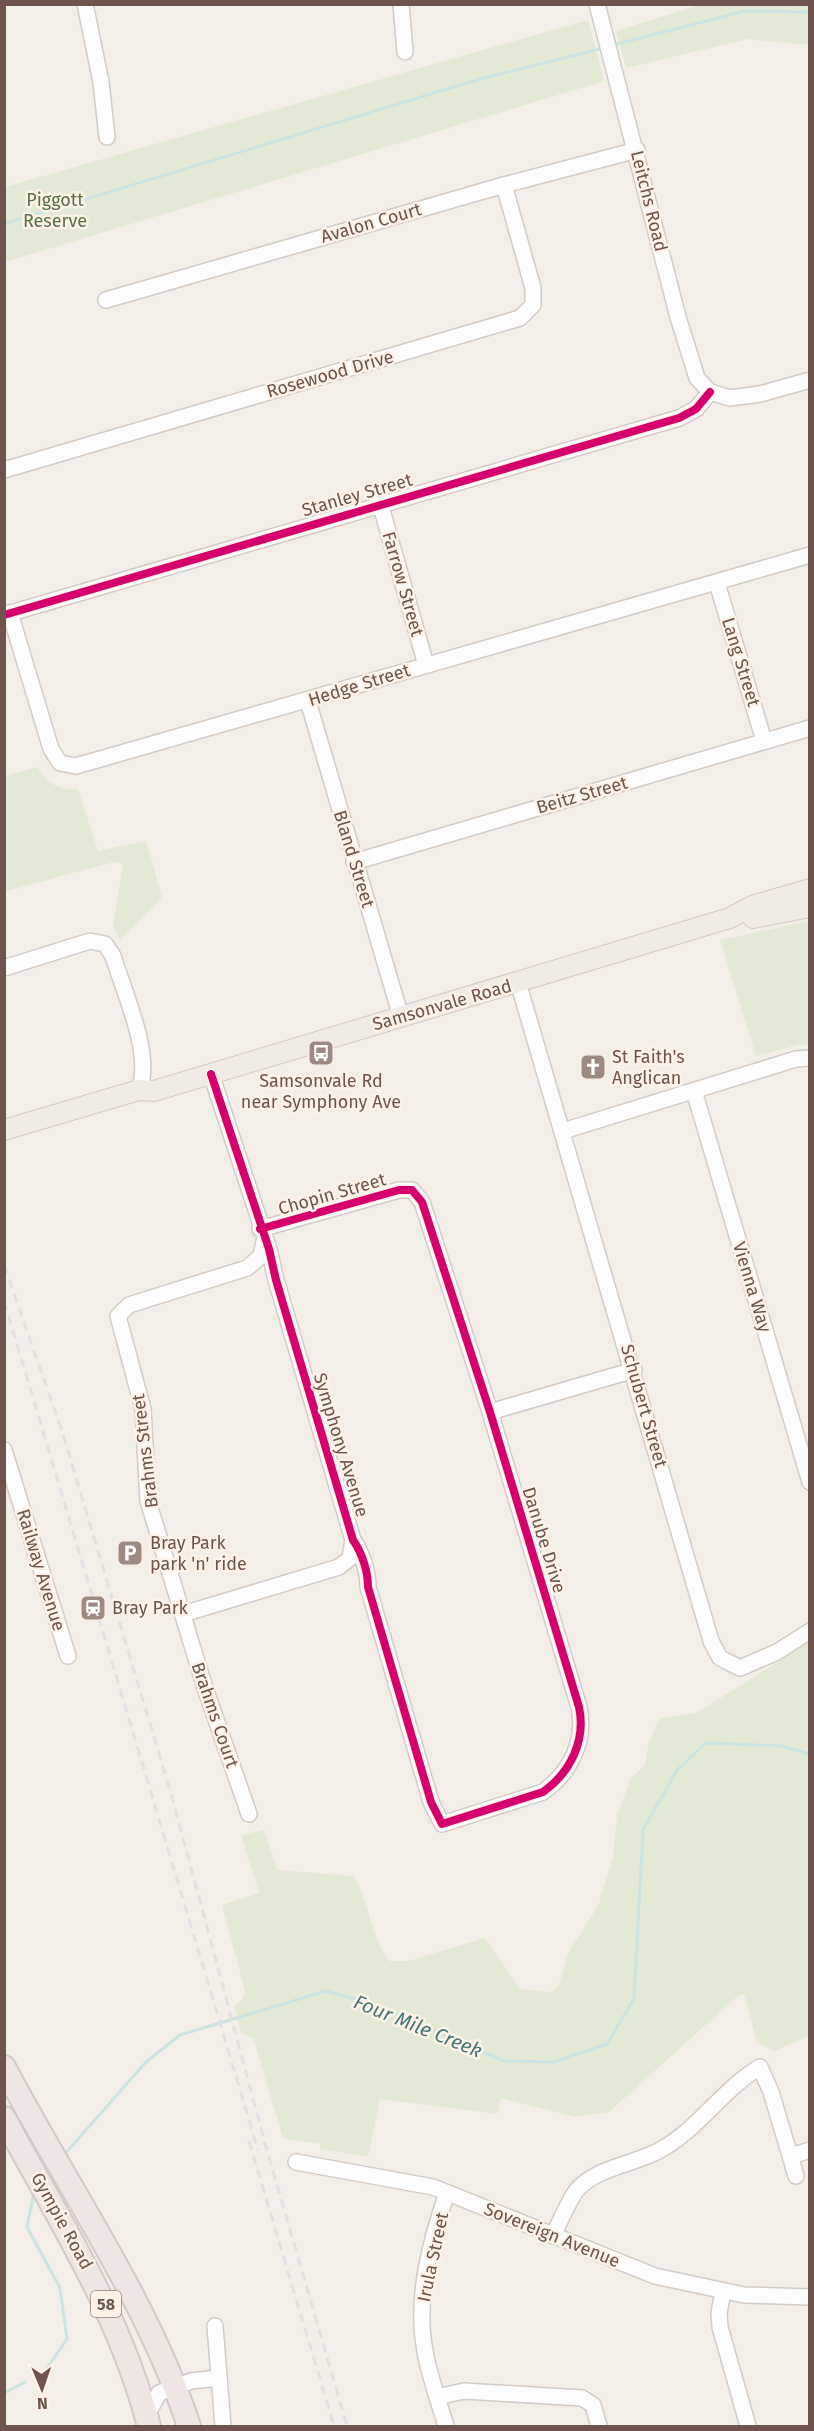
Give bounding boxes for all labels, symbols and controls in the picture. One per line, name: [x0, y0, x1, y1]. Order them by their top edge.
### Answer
street label: Leitchs Road: [626, 148, 672, 254]
park label: Piggott Reserve: [23, 189, 87, 232]
street label: Avalon Court: [318, 198, 424, 248]
street label: Rosewood Drive: [264, 345, 396, 403]
street label: Stanley Street: [299, 469, 415, 521]
street label: Farrow Street: [378, 529, 429, 639]
street label: Lang Street: [717, 615, 765, 710]
street label: Hedge Street: [305, 659, 413, 711]
street label: Beitz Street: [534, 771, 631, 819]
street label: Bland Street: [329, 808, 379, 911]
street label: Samsonvale Road: [370, 975, 514, 1035]
bus stop icon: Samsonvale Rd near Symphony Ave: [306, 1038, 336, 1068]
place label: St Faith's Anglican: [612, 1046, 685, 1089]
church icon: St Faith's Anglican: [578, 1052, 608, 1082]
place label: Samsonvale Rd near Symphony Ave: [241, 1070, 401, 1113]
street label: Chopin Street: [276, 1168, 389, 1220]
street label: Vienna Way: [728, 1239, 776, 1335]
street label: Schubert Street: [616, 1342, 672, 1471]
street label: Symphony Avenue: [309, 1370, 373, 1520]
street label: Brahms Street: [127, 1392, 163, 1509]
street label: Danube Drive: [517, 1484, 571, 1596]
street label: Railway Avenue: [12, 1506, 70, 1634]
place label: Bray Park park 'n' ride: [150, 1532, 247, 1575]
parking icon: Bray Park park 'n' ride: [115, 1538, 145, 1568]
station icon: Bray Park: [78, 1593, 108, 1623]
place label: Bray Park: [112, 1597, 189, 1619]
street label: Brahms Court: [187, 1659, 244, 1771]
water label: Four Mile Creek: [350, 1989, 486, 2063]
street label: Gympie Road: [26, 2169, 98, 2273]
street label: Sovereign Avenue: [481, 2198, 623, 2272]
street label: Irula Street: [413, 2210, 453, 2304]
road number: 58: [91, 2291, 121, 2317]
north arrow: [12, 2359, 72, 2419]
text: N: [37, 2394, 48, 2413]

